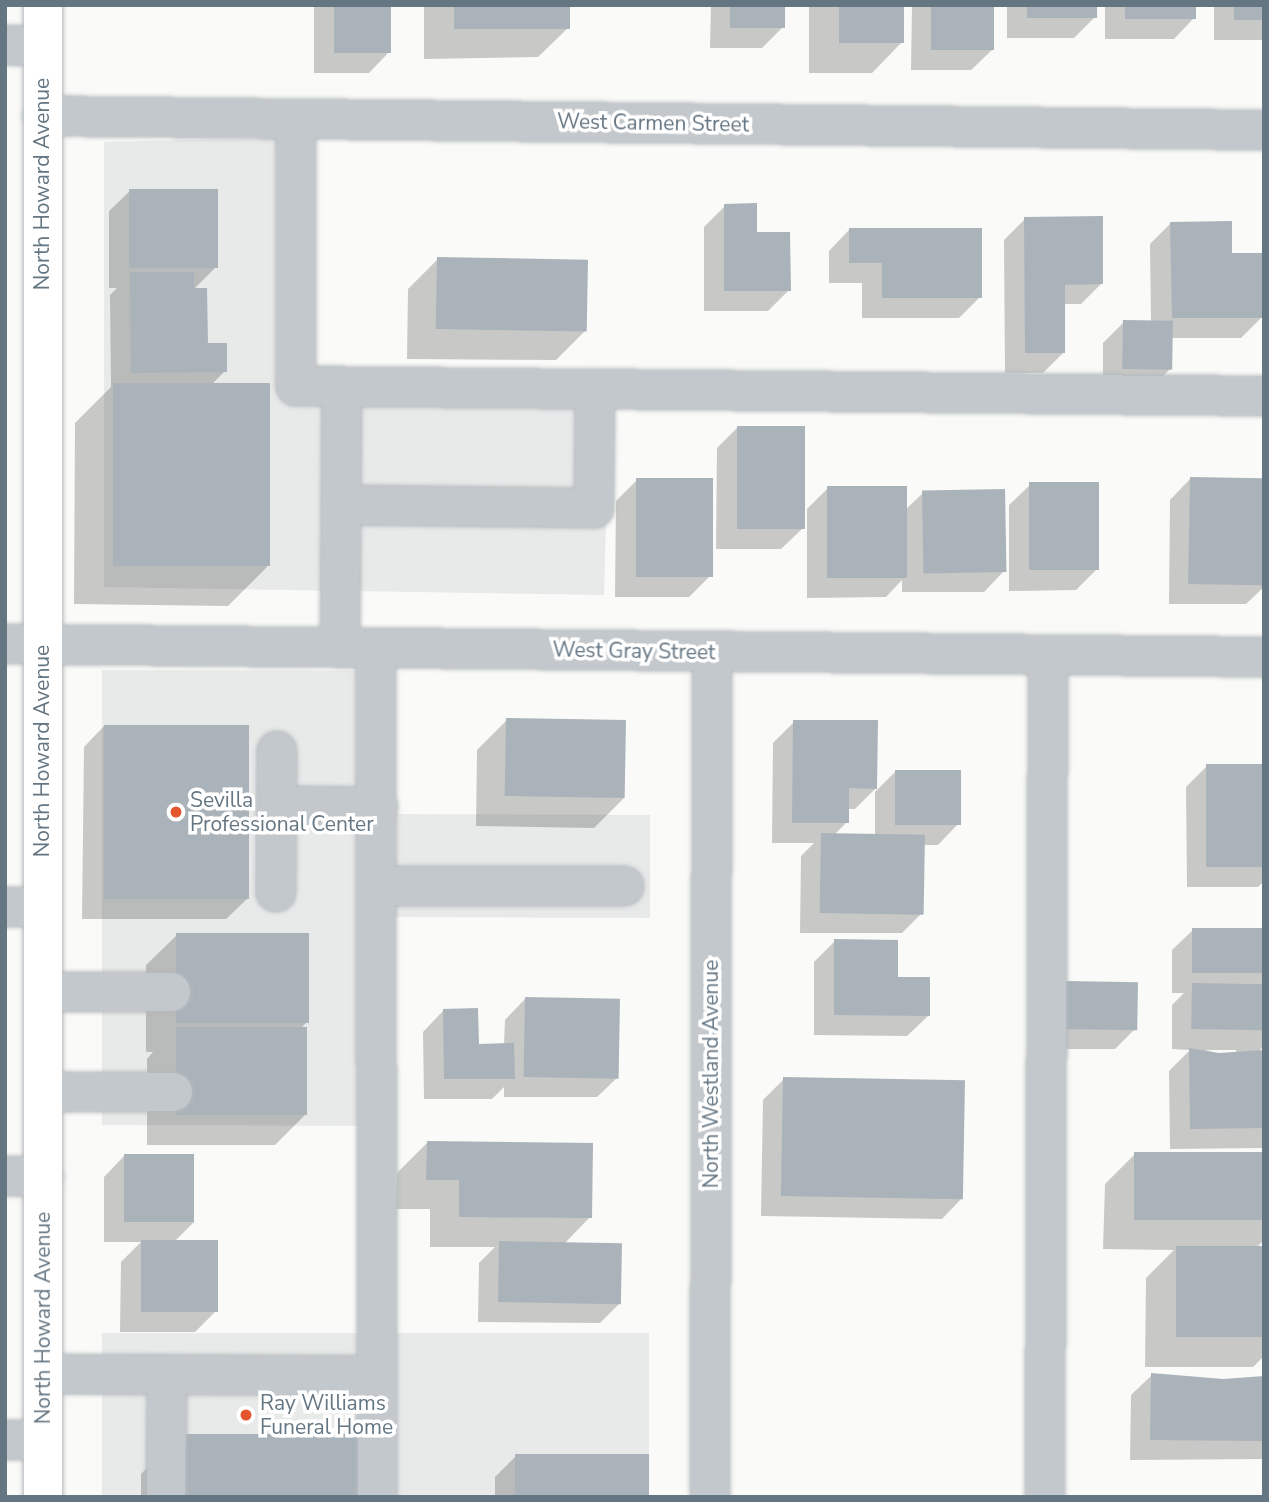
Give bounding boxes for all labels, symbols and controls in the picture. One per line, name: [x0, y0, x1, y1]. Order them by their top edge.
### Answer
street label: North Howard Avenue: [29, 78, 55, 290]
street label: West Carmen Street: [557, 109, 749, 137]
street label: West Gray Street: [552, 637, 716, 665]
street label: North Howard Avenue: [29, 645, 55, 857]
place label: Sevilla Professional Center: [190, 787, 374, 837]
marker: Sevilla Professional Center: [168, 804, 184, 820]
street label: North Westland Avenue: [698, 960, 724, 1188]
street label: North Howard Avenue: [30, 1212, 56, 1424]
place label: Ray Williams Funeral Home: [260, 1390, 393, 1440]
marker: Ray Williams Funeral Home: [238, 1407, 254, 1423]

